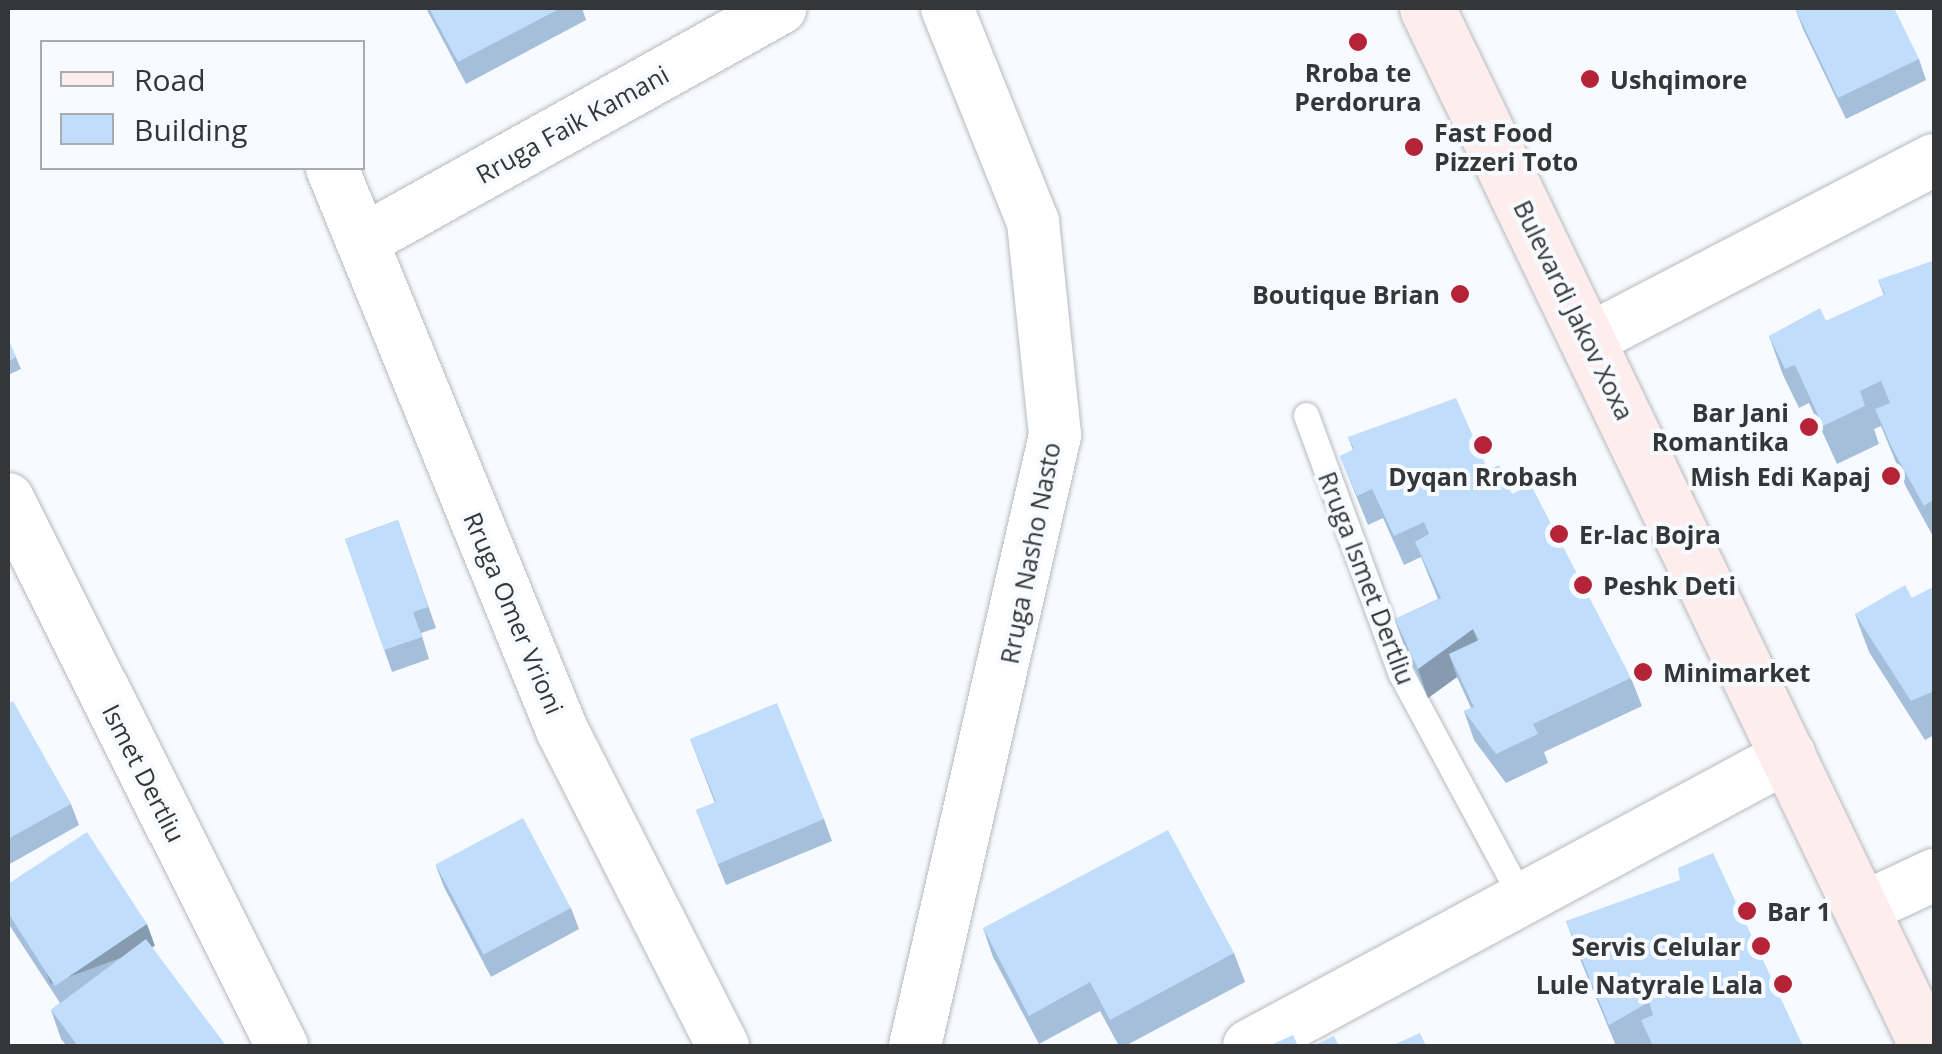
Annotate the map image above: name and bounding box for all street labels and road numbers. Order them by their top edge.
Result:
street label: Rruga Faik Kamani [470,59,674,189]
street label: Bulevardi Jakov Xoxa [1508,195,1640,425]
street label: Rruga Nasho Nasto [994,440,1066,666]
street label: Rruga Ismet Dertliu [1313,467,1421,689]
street label: Rruga Omer Vrioni [458,508,570,718]
street label: Ismet Dertliu [96,699,192,847]

